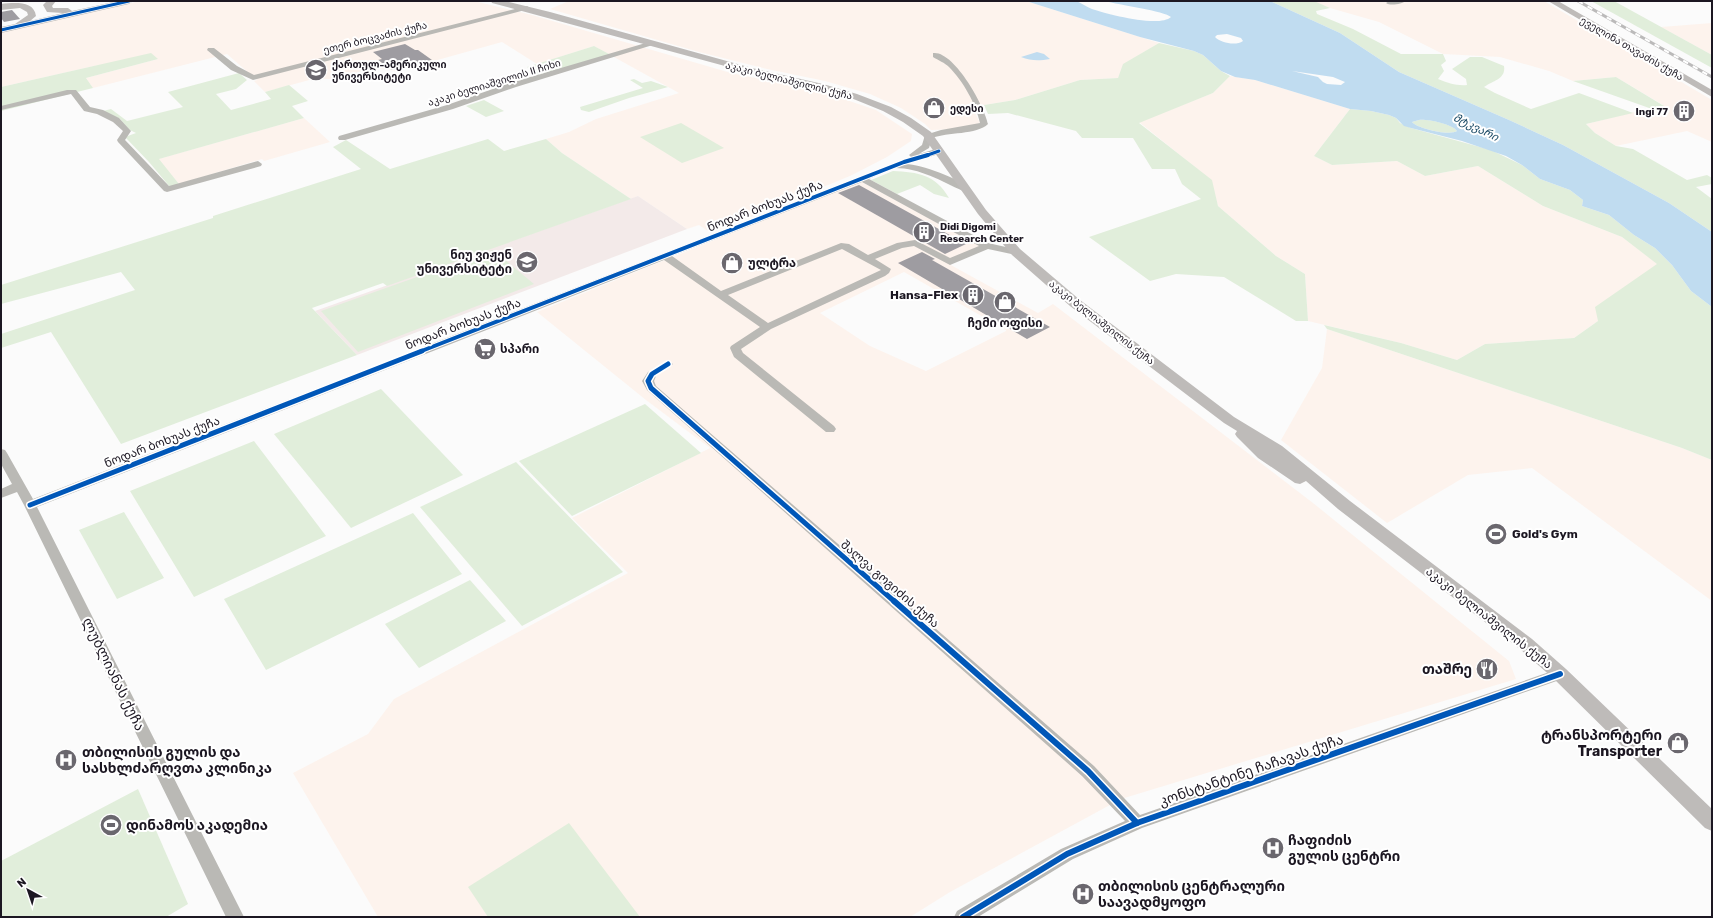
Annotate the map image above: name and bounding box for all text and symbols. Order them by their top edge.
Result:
street label: ეველინა თავაძის ქუჩა [1578,14,1685,83]
street label: ეთერ ბოცვაძის ქუჩა [322,19,428,57]
school or university icon: ქართულ-ამერიკული უნივერსიტეტი [303,57,329,83]
street label: აკაკი ბელიაშვილის II ჩიხი [426,57,562,109]
place label: ქართულ-ამერიკული უნივერსიტეტი [332,59,447,83]
street label: აკაკი ბელიაშვილის ქუჩა [724,59,853,103]
shop icon: ედესი [921,95,947,121]
building icon: Ingi 77 [1671,98,1697,124]
place label: ედესი [950,103,983,115]
place label: Ingi 77 [1636,106,1668,118]
water label: მტკვარი [1451,111,1501,144]
street label: ნოდარ ბოხუას ქუჩა [705,177,825,235]
building icon: Didi Digomi Research Center [911,219,937,245]
place label: Didi Digomi Research Center [940,221,1024,245]
place label: ნიუ ვიჟენ უნივერსიტეტი [417,248,512,276]
school or university icon: ნიუ ვიჟენ უნივერსიტეტი [514,249,540,275]
shop icon: ულტრა [719,250,745,276]
place label: ულტრა [748,256,796,271]
street label: აკაკი ბელიაშვილის ქუჩა [1046,278,1156,368]
building icon: Hansa-Flex [960,282,986,308]
place label: Hansa-Flex [890,288,958,302]
shop icon: ჩემი ოფისი [992,289,1018,315]
street label: ნოდარ ბოხუას ქუჩა [403,295,523,353]
place label: ჩემი ოფისი [967,316,1043,330]
supermarket icon: სპარი [472,336,498,362]
place label: სპარი [500,342,539,356]
street label: ნოდარ ბოხუას ქუჩა [102,413,222,471]
sports icon: Gold's Gym [1483,521,1509,547]
place label: Gold's Gym [1512,527,1578,541]
street label: შალვა გოგიძის ქუჩა [837,537,942,631]
street label: აკაკი ბელიაშვილის ქუჩა [1422,564,1555,672]
street label: ლუბლიანას ქუჩა [79,615,148,734]
restaurant icon: თაშრე [1474,656,1500,682]
place label: თაშრე [1422,661,1472,678]
place label: ტრანსპორტერი Transporter [1541,727,1663,760]
shop icon: ტრანსპორტერი Transporter [1665,730,1691,756]
street label: კონსტანტინე ჩაჩავას ქუჩა [1157,731,1346,810]
place label: თბილისის გულის და სასხლძარღვთა კლინიკა [82,744,272,777]
hospital icon: თბილისის გულის და სასხლძარღვთა კლინიკა [53,747,79,773]
sports icon: დინამოს აკადემია [98,812,124,838]
place label: დინამოს აკადემია [126,817,268,834]
place label: ჩაფიძის გულის ცენტრი [1288,832,1400,865]
hospital icon: ჩაფიძის გულის ცენტრი [1260,835,1286,861]
north arrow [8,870,48,910]
text: N [15,875,29,890]
place label: თბილისის ცენტრალური საავადმყოფო [1098,878,1285,911]
hospital icon: თბილისის ცენტრალური საავადმყოფო [1070,881,1096,907]

